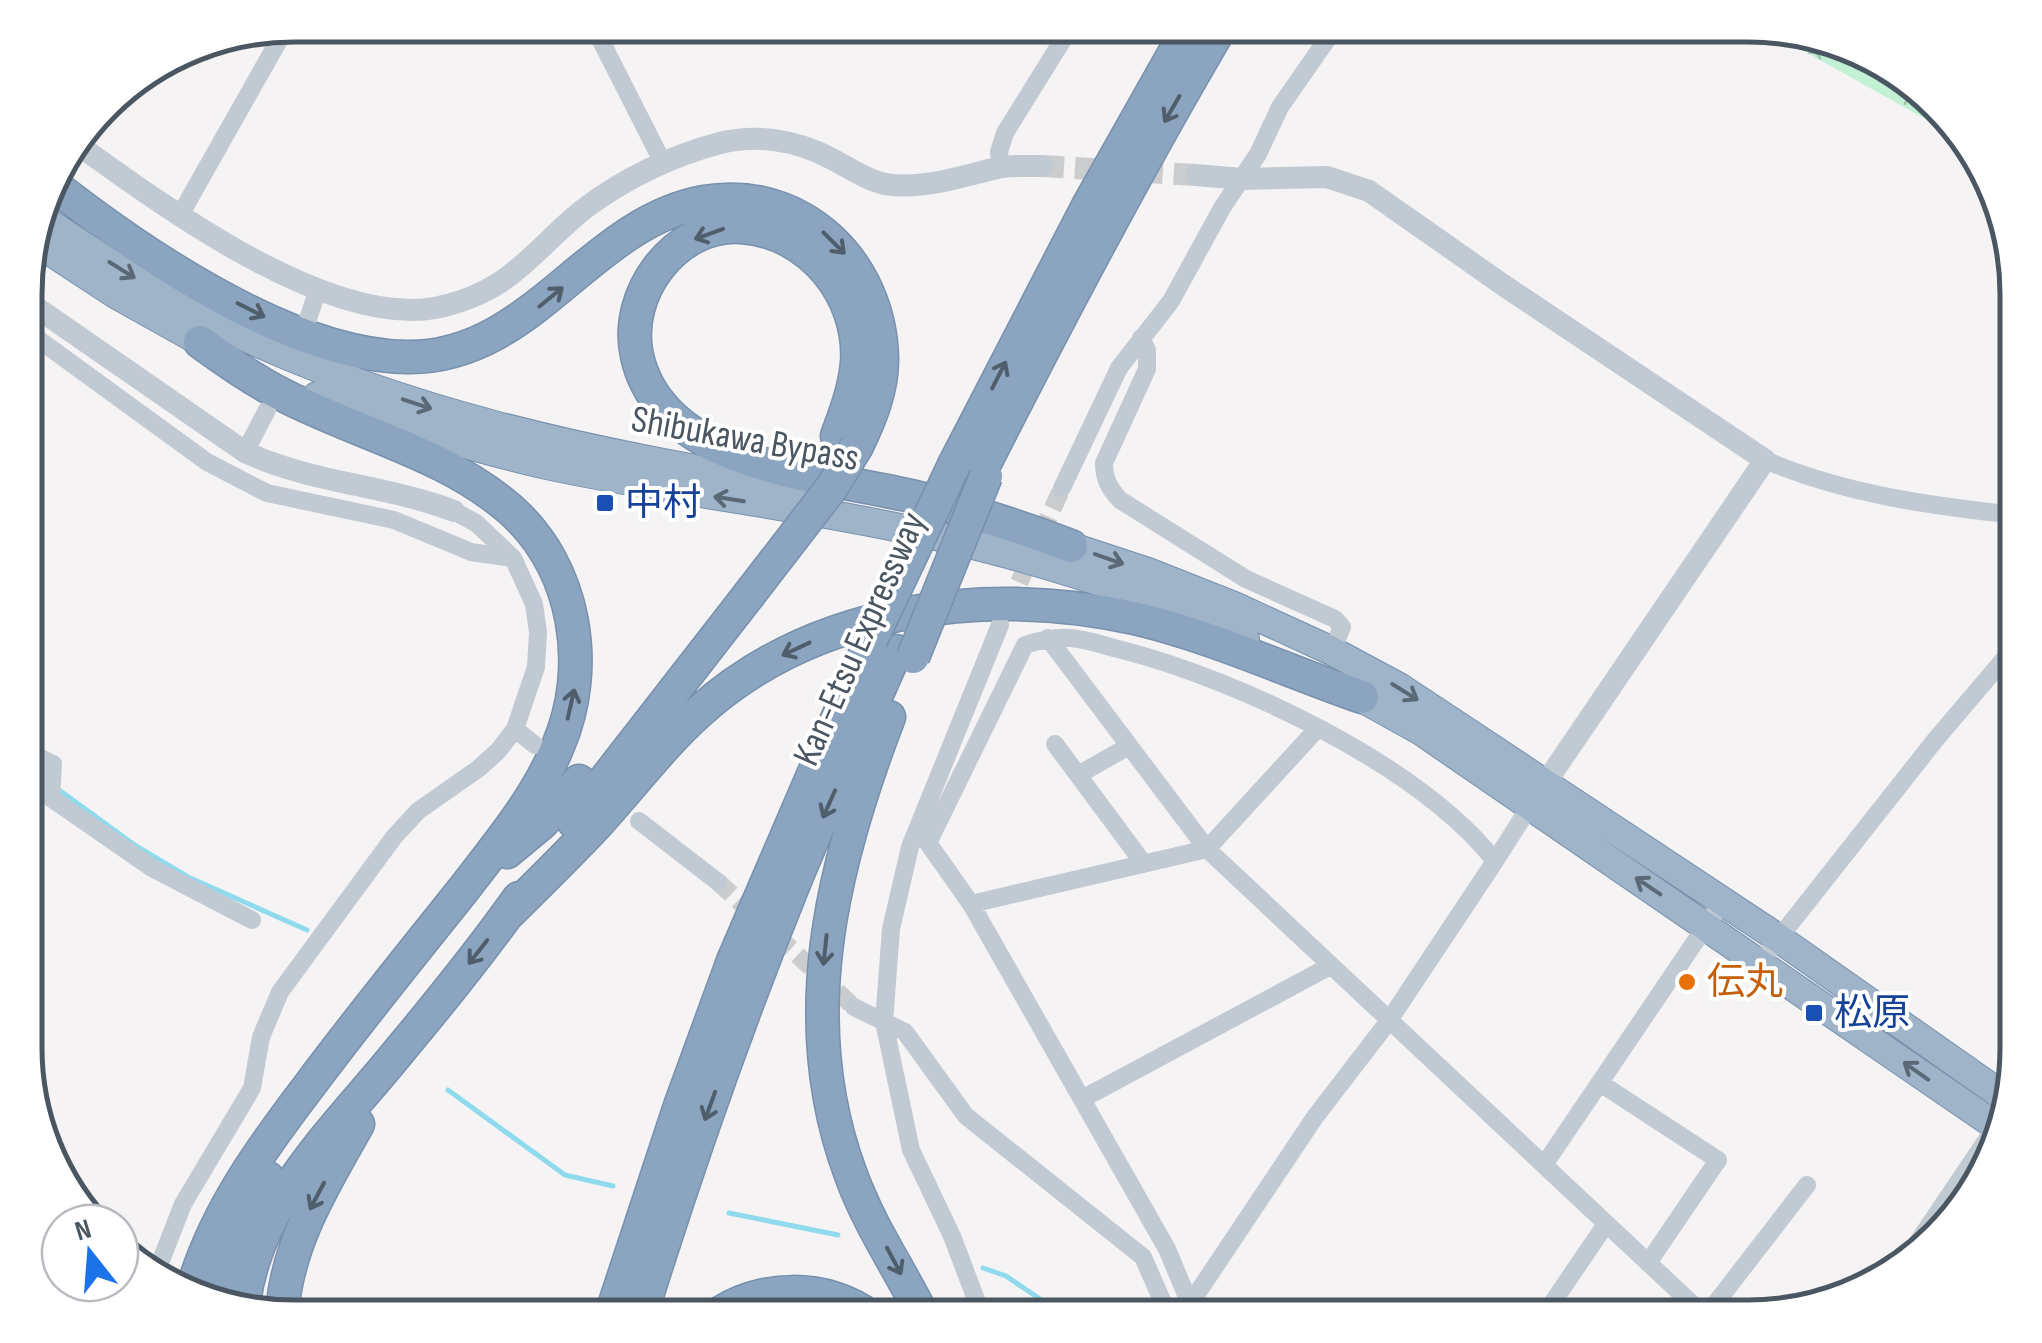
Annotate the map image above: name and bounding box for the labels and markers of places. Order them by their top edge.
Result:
place label: 中村 [625,481,701,526]
marker: 中村 [594,492,616,514]
place label: 伝丸 [1707,960,1783,1005]
marker: 伝丸 [1676,971,1698,993]
place label: 松原 [1834,991,1910,1036]
marker: 松原 [1803,1002,1825,1024]

